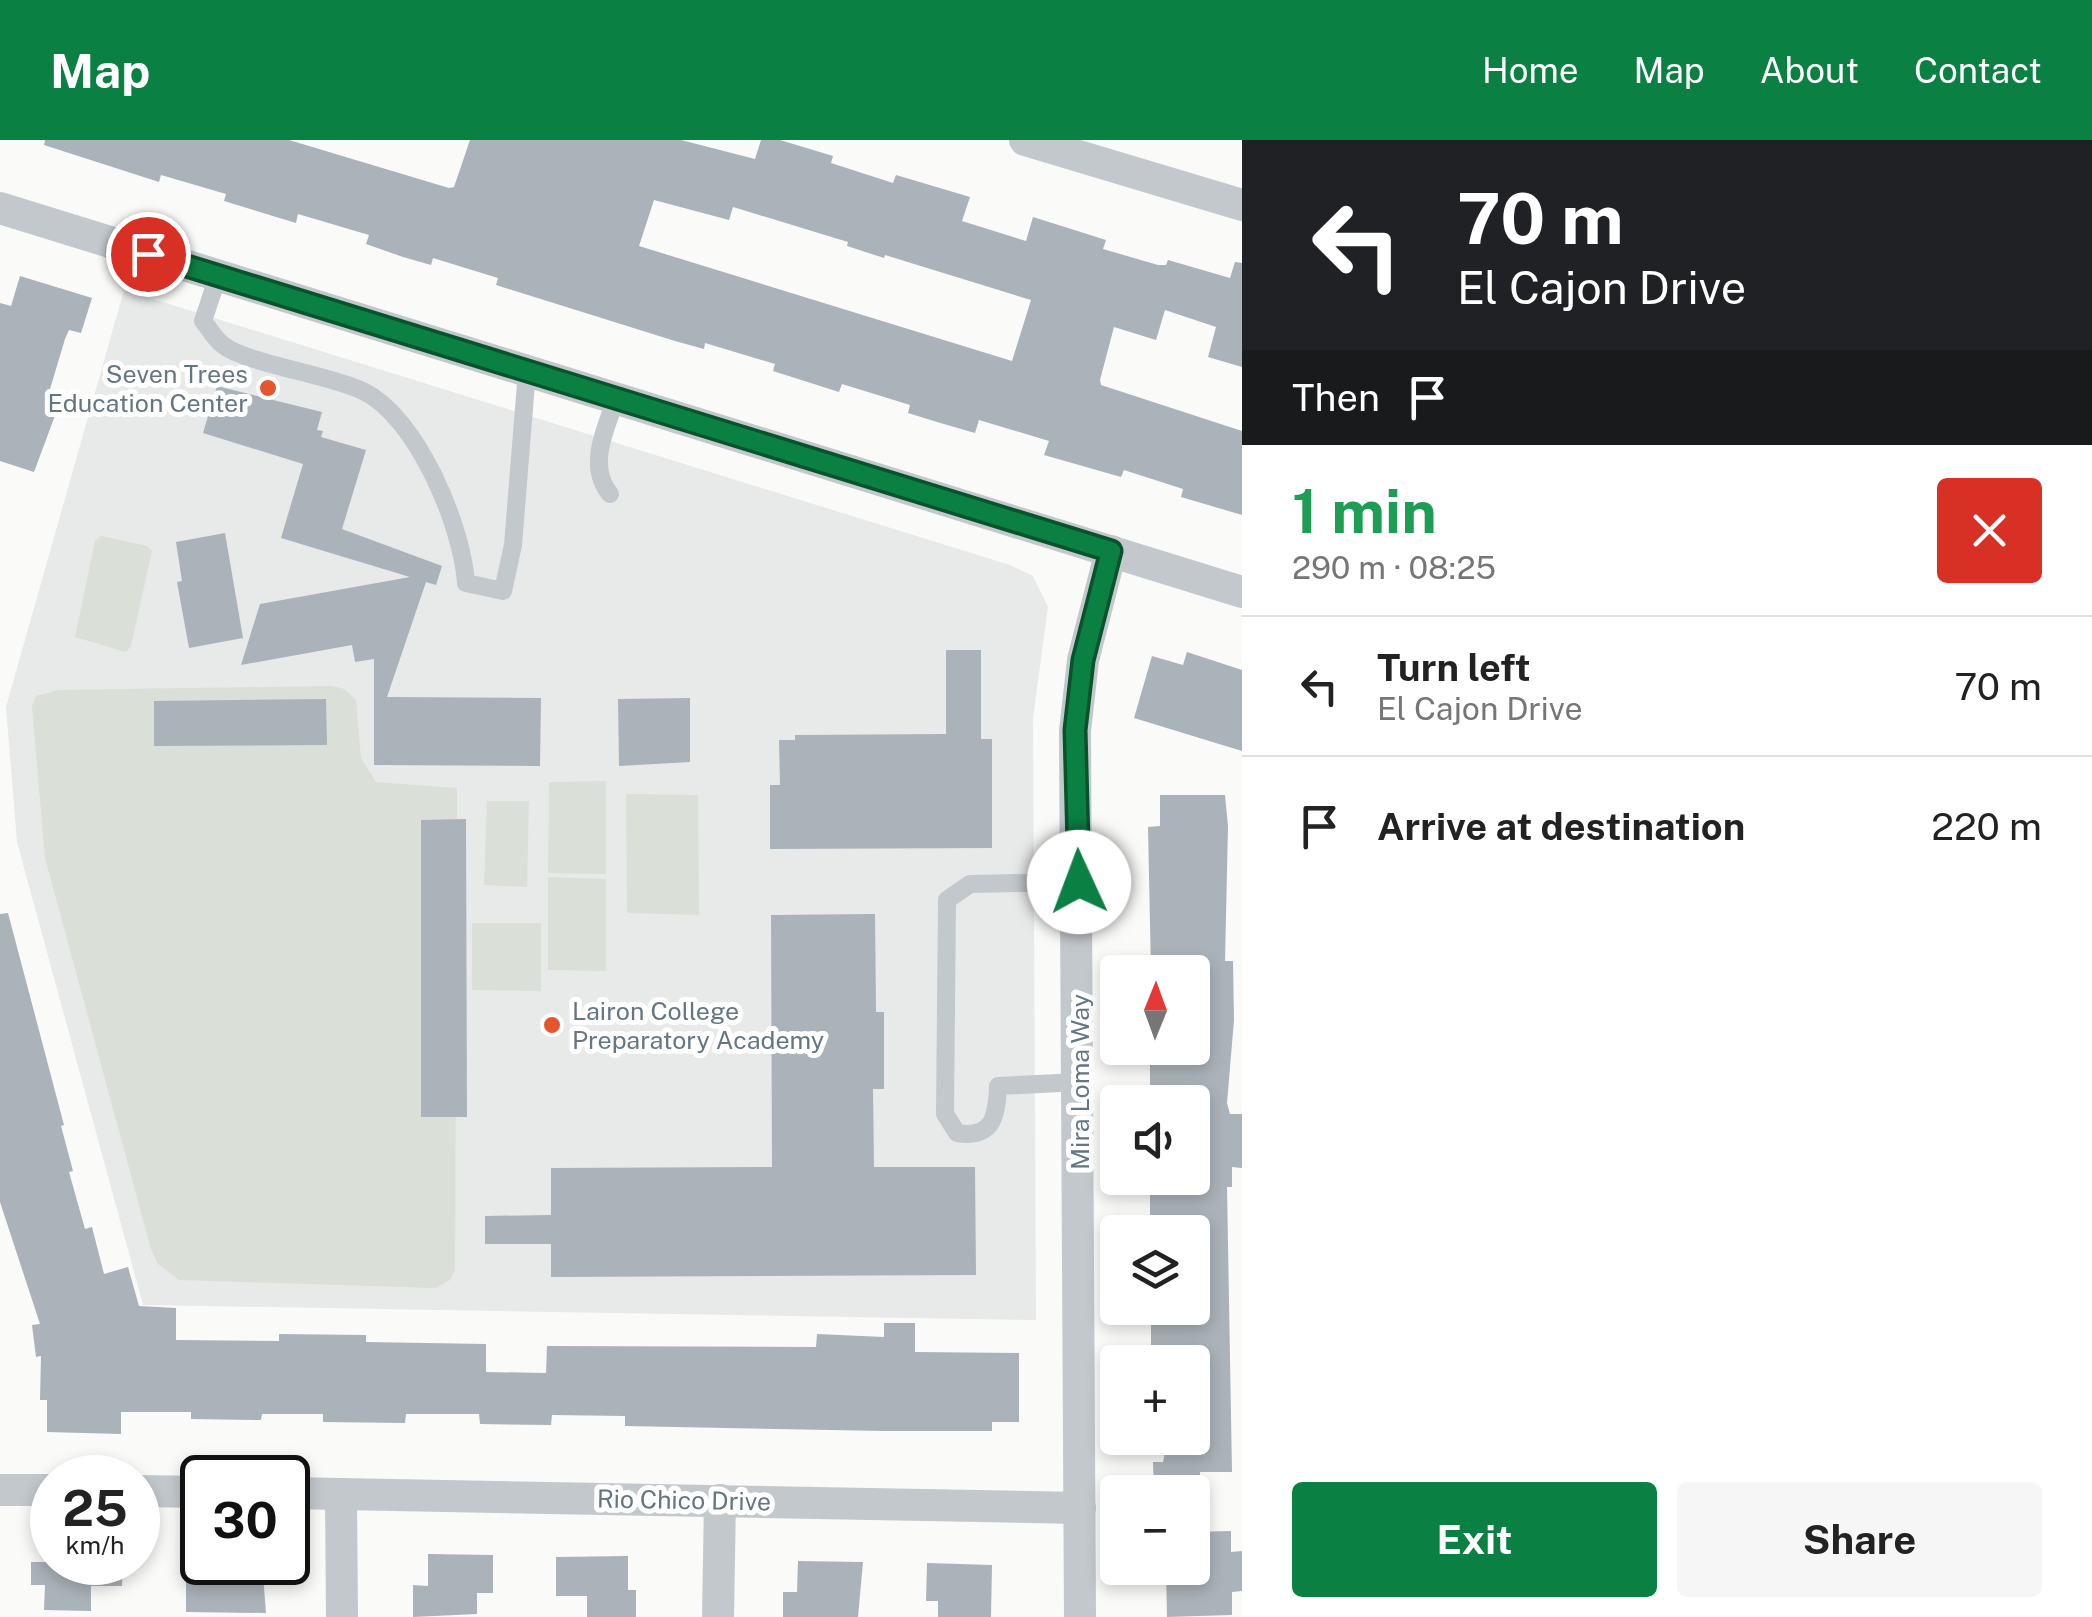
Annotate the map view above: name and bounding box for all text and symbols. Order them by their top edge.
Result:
text: Map [50,42,150,99]
text: Home [1482,50,1579,91]
text: Map [1634,50,1705,91]
text: About [1760,50,1859,91]
text: Contact [1914,50,2042,91]
text: 70 m [1457,177,1624,260]
icon: left [1292,180,1422,310]
pin [106,212,191,297]
icon: arrive [121,227,176,282]
text: El Cajon Drive [1457,261,1746,314]
place label: Seven Trees Education Center [47,359,248,418]
icon: arrive [1400,370,1455,425]
text: Then [1292,375,1380,420]
marker: Seven Trees Education Center [257,377,279,399]
text: 1 min [1292,476,1437,547]
button: close [1937,478,2042,583]
text: 290 m · 08:25 [1292,549,1496,586]
text: Turn left [1377,645,1531,690]
icon: left [1292,659,1347,714]
text: 70 m [1955,664,2042,709]
text: El Cajon Drive [1377,690,1583,727]
icon: arrive [1292,799,1347,854]
text: Arrive at destination [1377,804,1745,849]
text: 220 m [1931,804,2042,849]
position arrow [1027,830,1131,934]
north arrow [1100,955,1210,1065]
map controls [1100,955,1210,1585]
street label: Mira Loma Way [1065,994,1095,1170]
place label: Lairon College Preparatory Academy [572,996,824,1055]
marker: Lairon College Preparatory Academy [541,1014,563,1036]
button: sound [1100,1085,1210,1195]
button: layers [1100,1215,1210,1325]
button: + [1100,1345,1210,1455]
speed limit sign: 30 [180,1455,310,1585]
button: − [1100,1475,1210,1585]
text: 25 [62,1478,128,1537]
button: Exit [1292,1482,1657,1597]
button: Share [1677,1482,2042,1597]
street label: Rio Chico Drive [597,1483,771,1517]
text: km/h [66,1530,124,1560]

